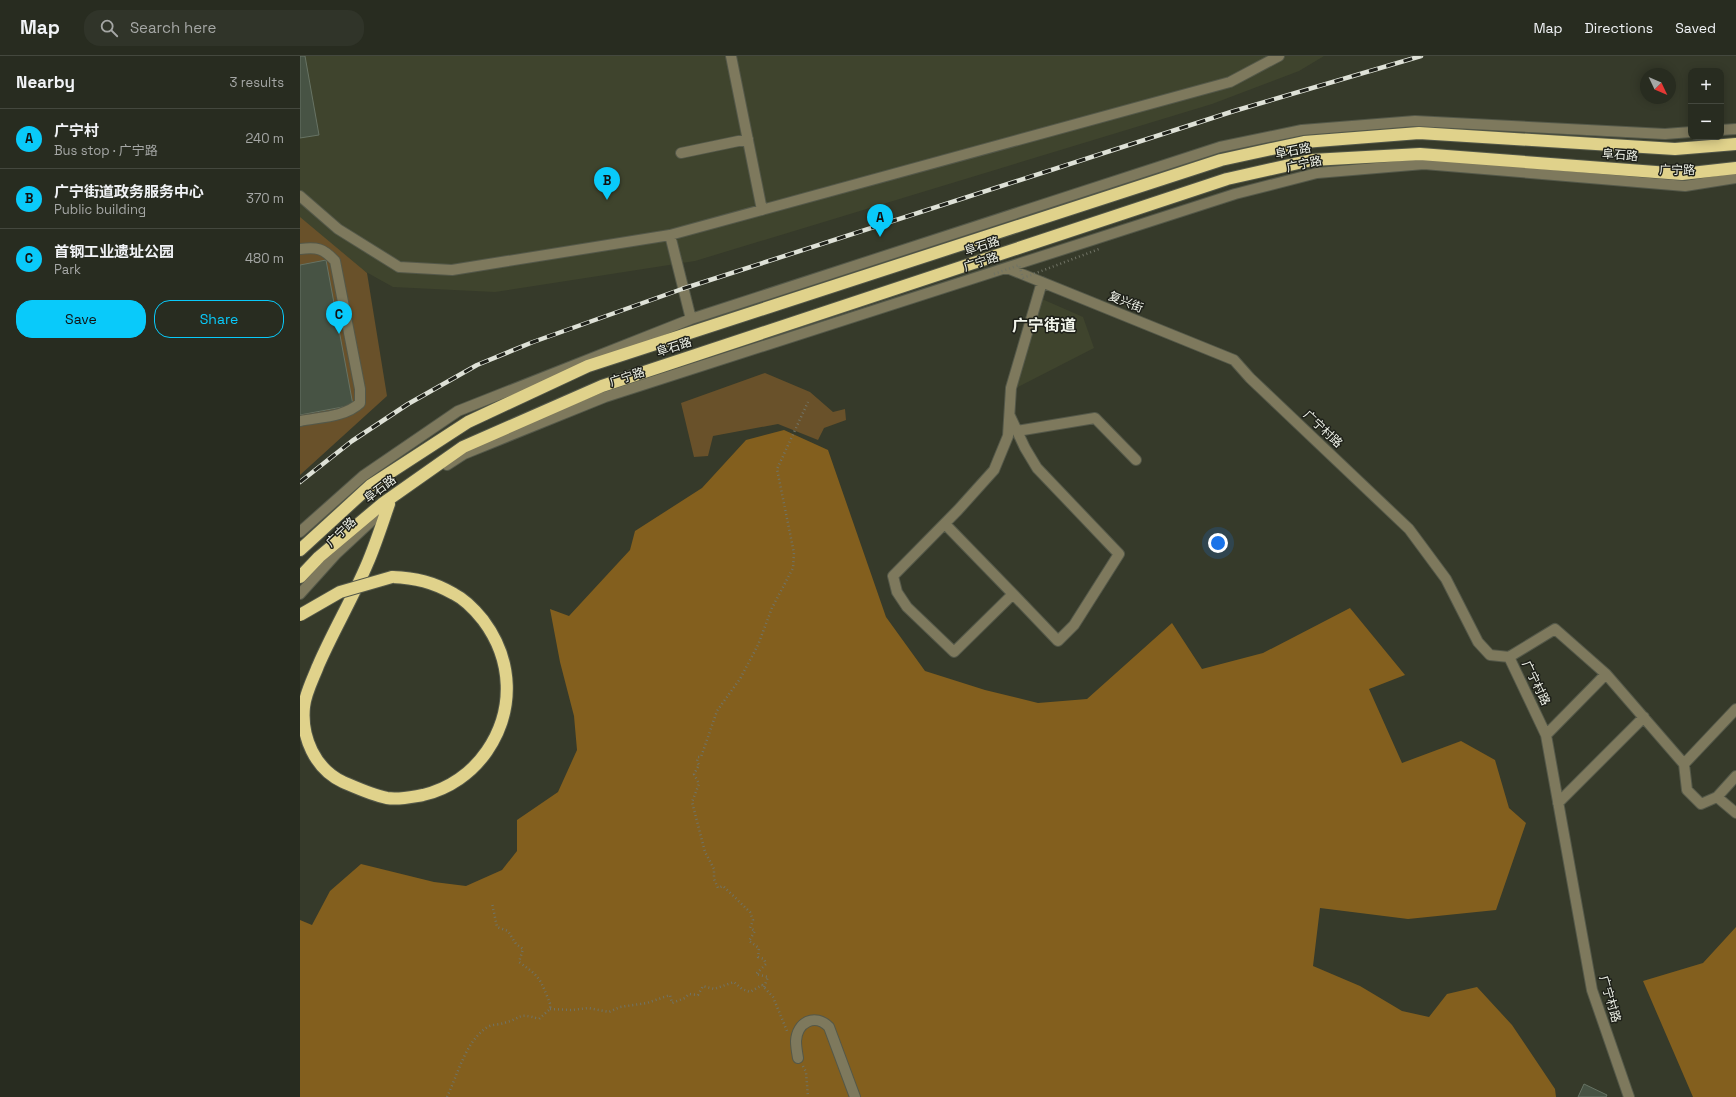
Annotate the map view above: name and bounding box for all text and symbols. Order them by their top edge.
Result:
search box [84,10,364,46]
text: Map [20,15,60,40]
icon: search [98,17,120,39]
text: Search here [130,18,216,37]
text: Map [1533,19,1563,37]
text: Directions [1585,19,1653,37]
text: Saved [1675,19,1716,37]
north arrow [1640,68,1676,104]
map controls [1688,68,1724,140]
button: + [1688,68,1724,104]
text: Nearby [16,71,75,93]
text: 3 results [230,74,284,91]
button: − [1688,104,1724,140]
text: 广宁村 [54,121,99,140]
text: A [25,130,33,147]
text: 240 m [246,130,284,147]
street label: 阜石路 [1274,140,1312,162]
text: Bus stop · 广宁路 [54,142,158,159]
street label: 阜石路 [1601,146,1639,164]
street label: 广宁路 [1285,152,1323,176]
street label: 广宁路 [1659,162,1695,178]
pin: B [594,167,620,200]
text: 广宁街道政务服务中心 [54,182,204,201]
text: B [25,190,33,207]
text: 370 m [246,190,284,207]
text: Public building [54,201,146,218]
pin: A [867,204,893,237]
street label: 阜石路 [962,233,1002,259]
text: 首钢工业遗址公园 [54,242,174,261]
street label: 广宁路 [961,249,1001,275]
text: C [25,250,33,267]
text: 480 m [245,250,284,267]
text: Park [54,261,81,278]
street label: 复兴街 [1106,288,1146,316]
button: Save [16,300,146,338]
button: Share [154,300,284,338]
pin: C [326,301,352,334]
district label: 广宁街道 [1012,315,1076,336]
street label: 阜石路 [654,334,694,360]
street label: 广宁路 [607,364,647,390]
street label: 广宁村路 [1300,407,1346,451]
street label: 阜石路 [361,472,399,506]
street label: 广宁路 [322,514,360,550]
your location [1208,533,1228,553]
street label: 广宁村路 [1518,658,1554,708]
street label: 广宁村路 [1596,974,1624,1024]

